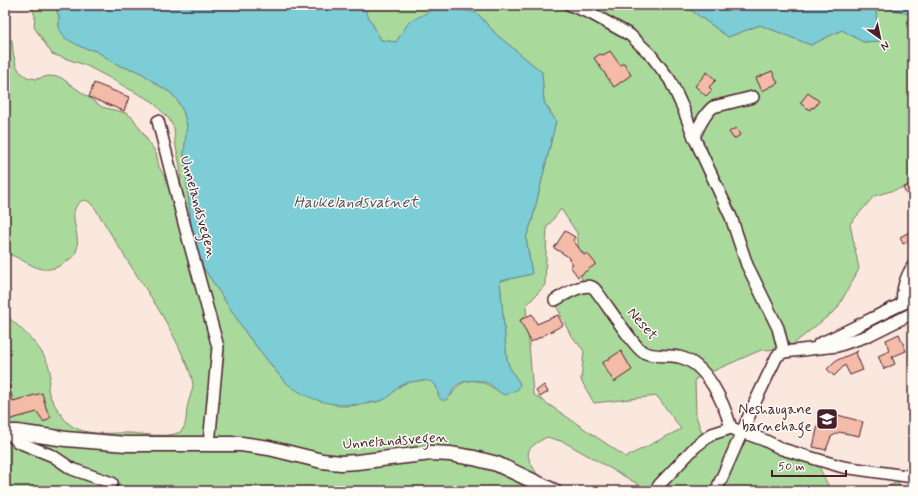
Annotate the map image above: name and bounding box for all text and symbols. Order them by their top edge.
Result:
north arrow [860,18,900,58]
text: N [878,38,892,53]
street label: Unnelandsvegen [174,154,221,261]
water label: Haukelandsvatnet [294,192,420,213]
street label: Neset [622,303,662,345]
place label: Neshaugane barnehage [738,400,812,438]
school or university icon: Neshaugane barnehage [814,406,840,432]
street label: Unnelandsvegen [342,427,448,456]
scale bar [772,452,846,478]
text: 50 m [778,459,805,475]

